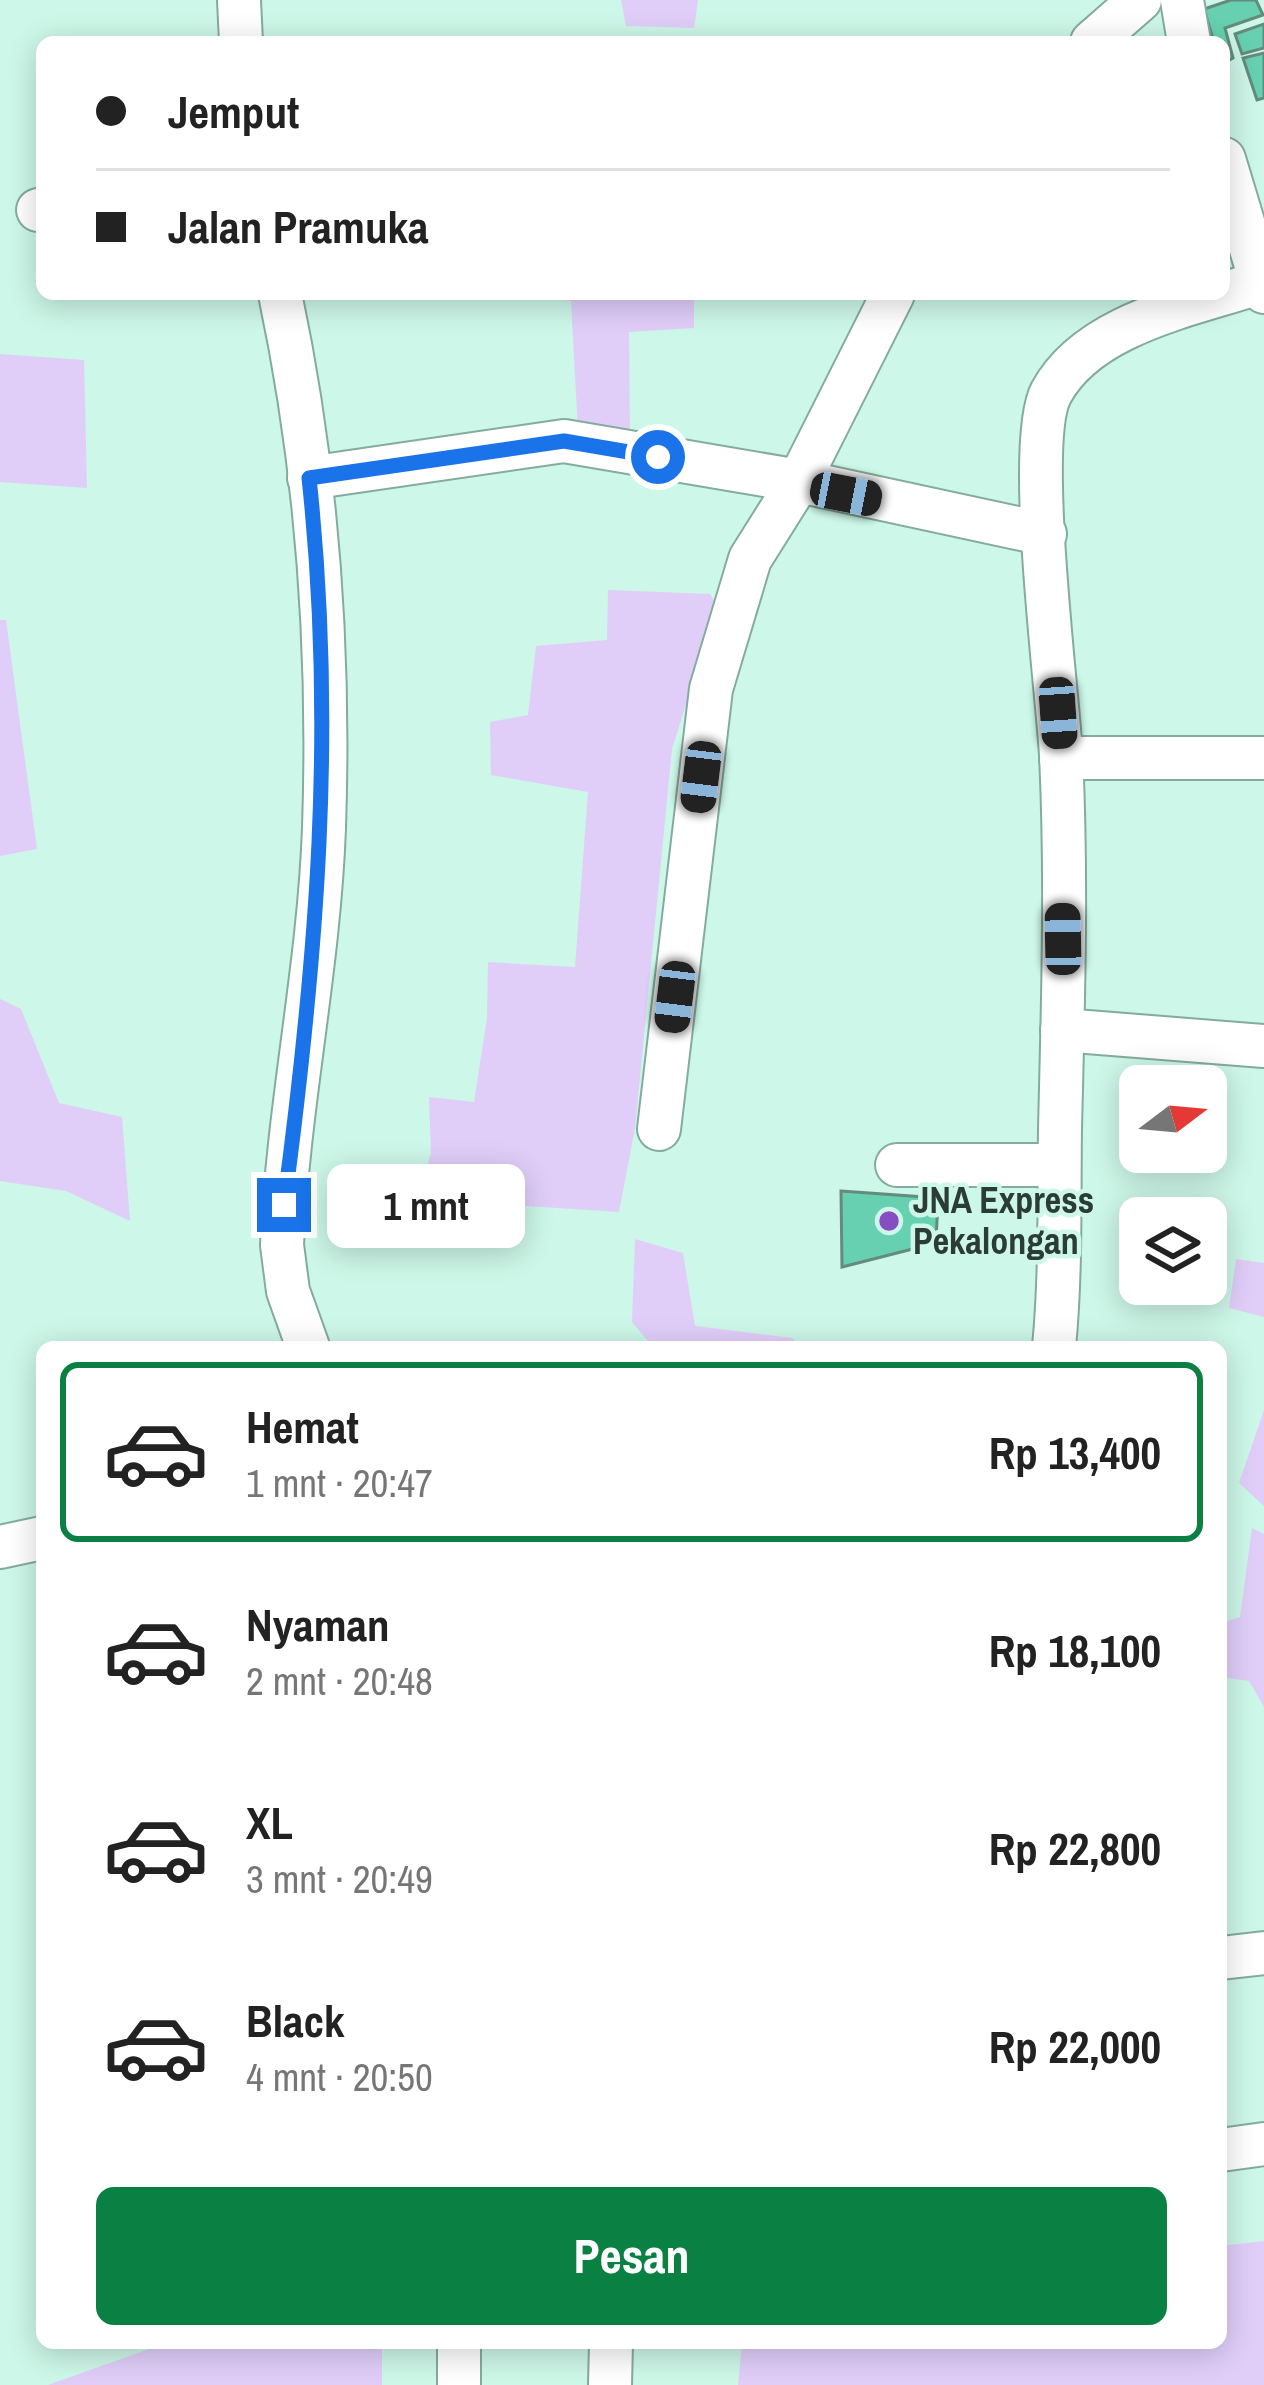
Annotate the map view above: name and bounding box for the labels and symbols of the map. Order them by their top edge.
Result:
route start [631,430,685,484]
car [807,469,885,519]
car [1038,676,1078,750]
car [679,739,723,815]
car [1044,903,1082,975]
car [653,959,697,1035]
north arrow [1119,1065,1227,1173]
callout: 1 mnt [326,1163,524,1247]
place label: JNA Express Pekalongan [913,1176,1094,1265]
route end [257,1178,311,1232]
marker: JNA Express Pekalongan [876,1208,902,1234]

